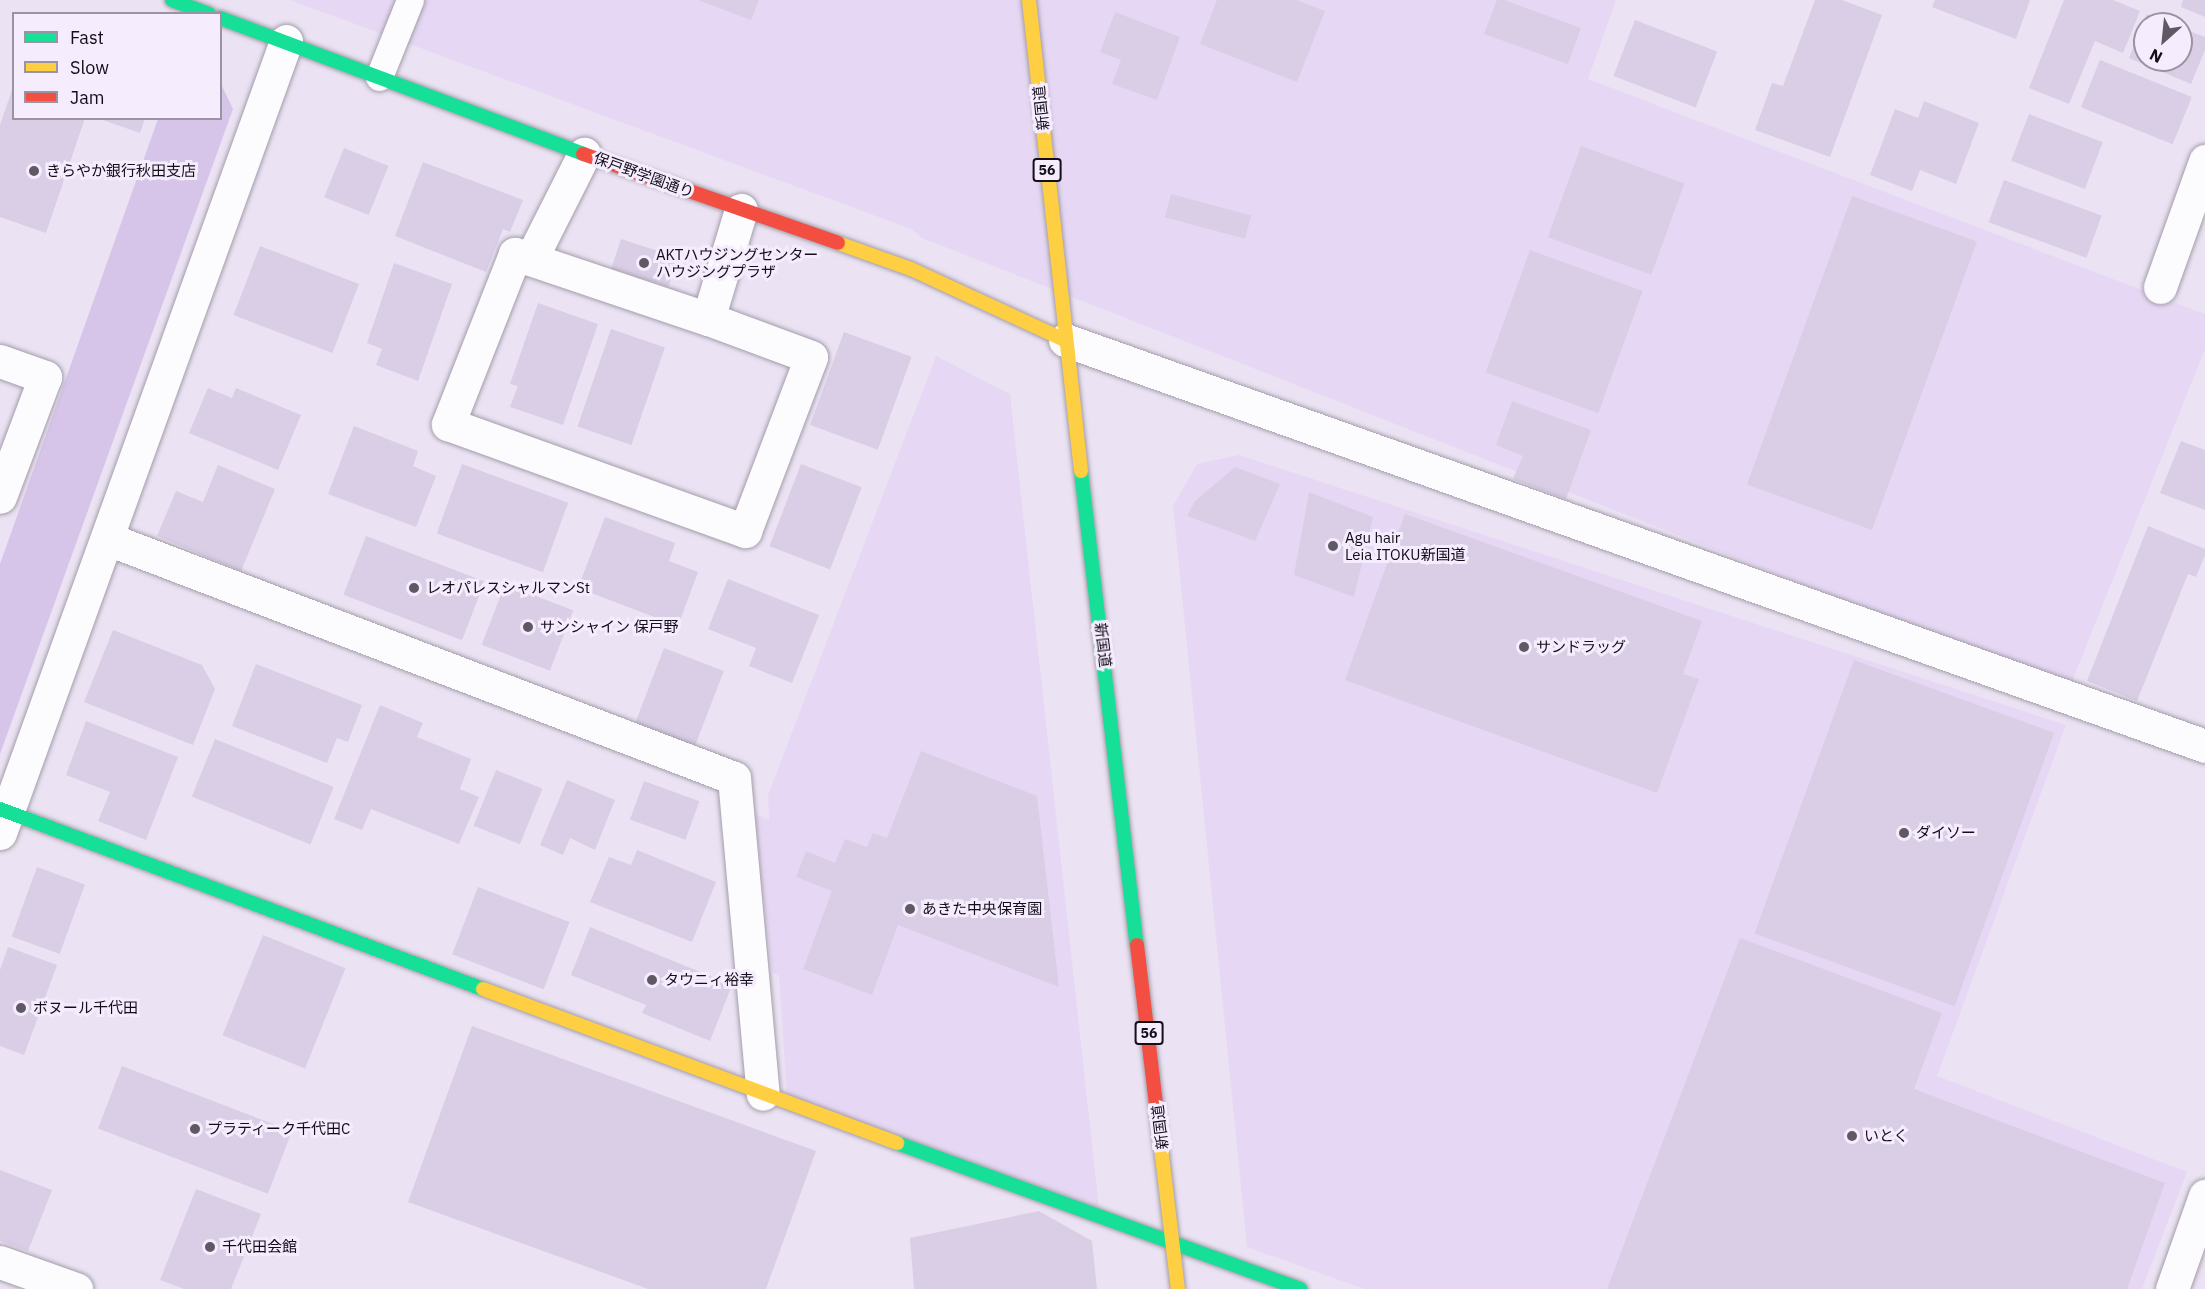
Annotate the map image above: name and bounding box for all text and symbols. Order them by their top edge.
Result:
legend [12,12,222,120]
north arrow [2133,12,2193,72]
text: Fast [70,26,104,49]
text: N [2146,45,2165,68]
text: Slow [70,56,109,79]
street label: 新国道 [1030,85,1052,131]
text: Jam [70,86,105,109]
street label: 保戸野学園通り [592,149,696,201]
road number: 56 [1032,159,1062,181]
place label: きらやか銀行秋田支店 [46,162,196,180]
marker: きらやか銀行秋田支店 [27,164,41,178]
place label: AKTハウジングセンター ハウジングプラザ [656,245,818,280]
marker: AKTハウジングセンター ハウジングプラザ [637,256,651,270]
place label: Agu hair Leia ITOKU新国道 [1345,528,1465,563]
marker: Agu hair Leia ITOKU新国道 [1326,539,1340,553]
place label: レオパレスシャルマンSt [426,579,590,597]
marker: レオパレスシャルマンSt [407,581,421,595]
place label: サンシャイン 保戸野 [540,618,679,636]
marker: サンシャイン 保戸野 [521,620,535,634]
street label: 新国道 [1091,622,1115,668]
place label: サンドラッグ [1536,638,1626,656]
marker: サンドラッグ [1517,640,1531,654]
place label: ダイソー [1916,824,1976,842]
marker: ダイソー [1897,826,1911,840]
place label: あきた中央保育園 [922,900,1042,918]
marker: あきた中央保育園 [903,902,917,916]
place label: タウニィ裕幸 [664,971,754,989]
marker: タウニィ裕幸 [645,973,659,987]
place label: ボヌール千代田 [33,999,138,1017]
marker: ボヌール千代田 [14,1001,28,1015]
road number: 56 [1134,1022,1164,1044]
street label: 新国道 [1148,1104,1172,1150]
place label: プラティーク千代田C [207,1120,351,1138]
marker: プラティーク千代田C [188,1122,202,1136]
place label: いとく [1864,1127,1909,1145]
marker: いとく [1845,1129,1859,1143]
place label: 千代田会館 [222,1238,297,1256]
marker: 千代田会館 [203,1240,217,1254]

